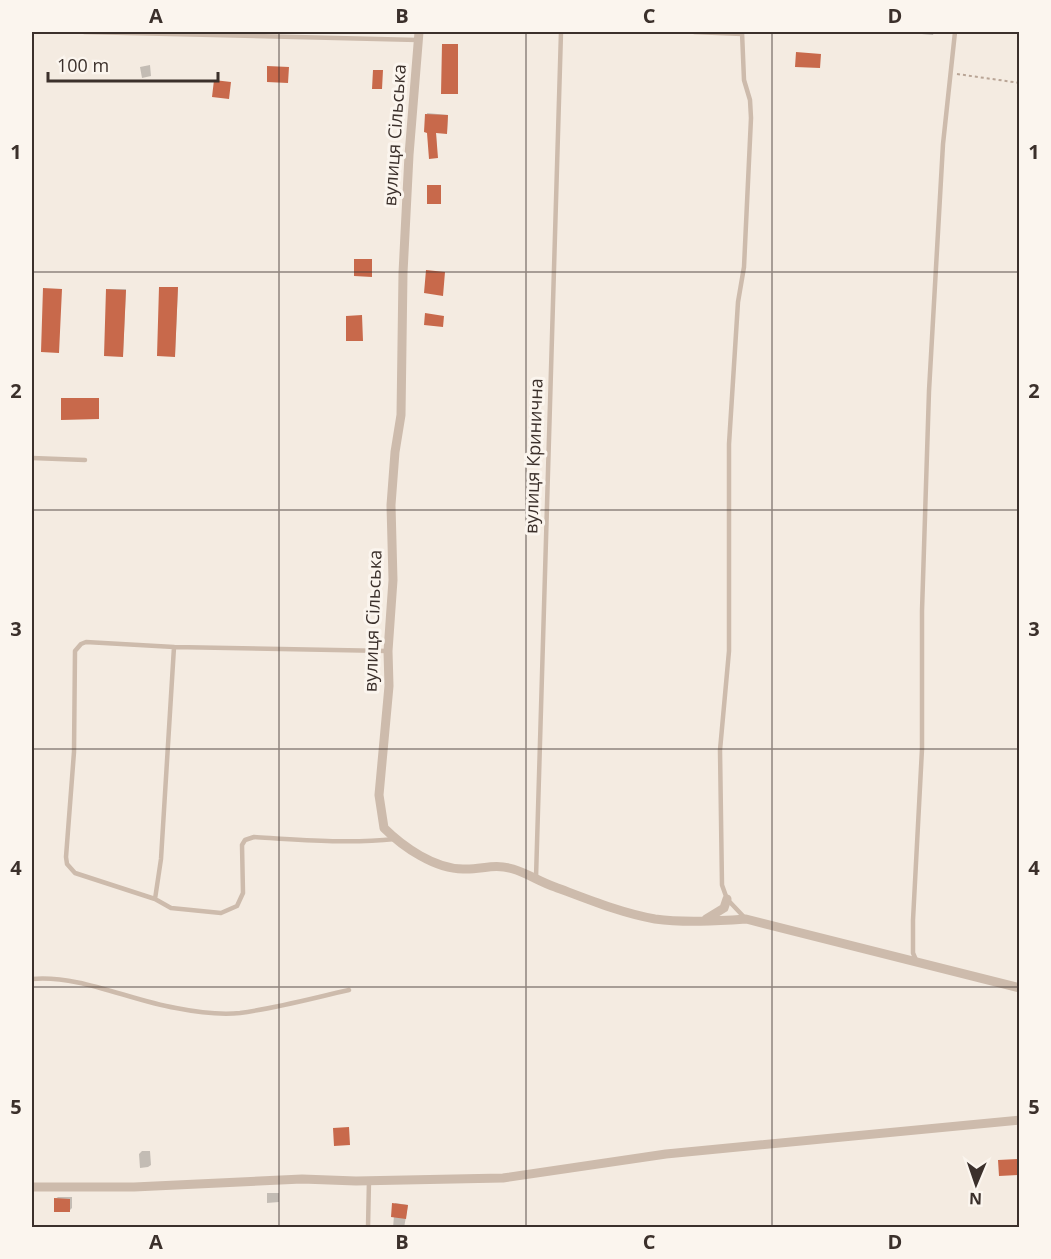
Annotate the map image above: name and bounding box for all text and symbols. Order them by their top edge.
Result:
text: A [149,2,163,29]
text: B [395,2,409,29]
text: C [643,2,656,29]
text: D [888,2,902,29]
scale bar [48,45,218,83]
text: 100 m [57,53,109,77]
street label: вулиця Сільська [377,63,411,207]
text: 1 [10,138,22,165]
text: 1 [1028,138,1040,165]
text: 2 [10,377,22,404]
text: 2 [1028,377,1040,404]
street label: вулиця Кринична [518,378,548,534]
street label: вулиця Сільська [358,549,386,693]
text: 3 [10,615,22,642]
text: 3 [1028,615,1040,642]
text: 4 [10,854,22,881]
text: 4 [1028,854,1040,881]
text: 5 [10,1093,22,1120]
text: 5 [1028,1093,1040,1120]
north arrow [946,1154,1006,1214]
text: N [969,1188,982,1210]
text: A [149,1228,163,1255]
text: B [395,1228,409,1255]
text: C [643,1228,656,1255]
text: D [888,1228,902,1255]

